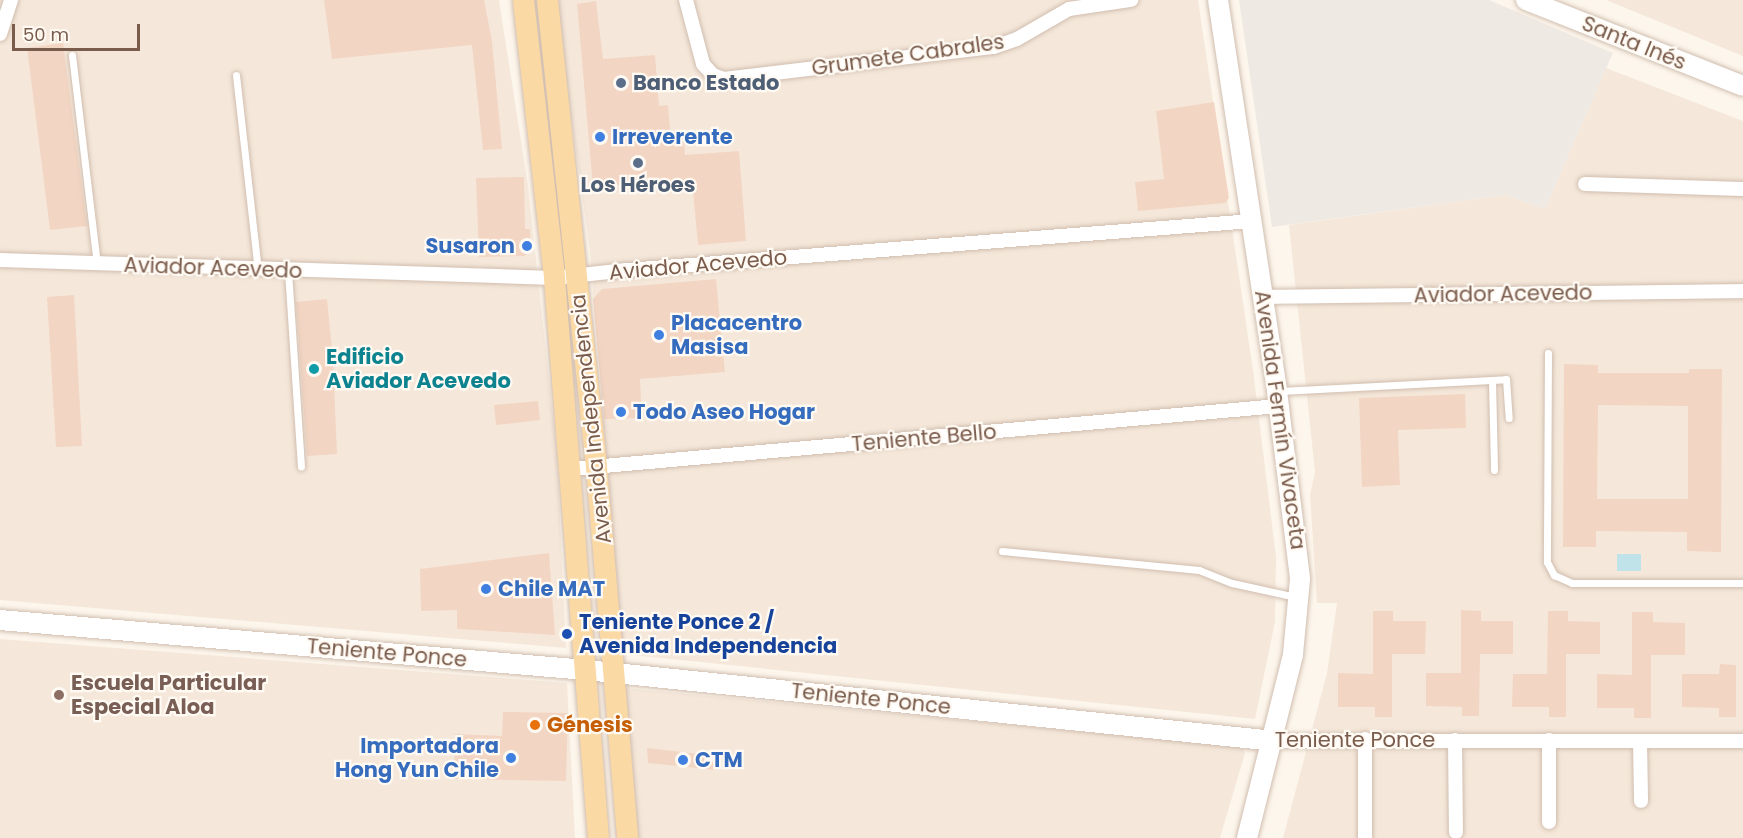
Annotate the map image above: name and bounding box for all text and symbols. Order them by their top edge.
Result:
street label: Santa Inés [1578,11,1690,75]
scale bar [15,12,142,50]
text: 50 m [23,22,69,47]
street label: Grumete Cabrales [810,29,1006,81]
place label: Banco Estado [633,70,779,96]
marker: Banco Estado [614,76,628,90]
place label: Irreverente [612,124,733,150]
marker: Irreverente [593,130,607,144]
marker: Los Héroes [631,156,645,170]
place label: Los Héroes [581,172,695,198]
place label: Susaron [425,233,515,259]
marker: Susaron [520,239,534,253]
street label: Aviador Acevedo [608,245,788,285]
street label: Aviador Acevedo [123,252,303,284]
street label: Aviador Acevedo [1413,280,1593,308]
street label: Avenida Fermín Vivaceta [1249,289,1311,551]
street label: Avenida Independencia [565,293,617,545]
place label: Placacentro Masisa [671,310,802,360]
marker: Placacentro Masisa [652,328,666,342]
place label: Edificio Aviador Acevedo [326,344,511,394]
marker: Edificio Aviador Acevedo [307,362,321,376]
place label: Todo Aseo Hogar [633,399,815,425]
marker: Todo Aseo Hogar [614,405,628,419]
street label: Teniente Bello [850,419,998,457]
place label: Chile MAT [498,576,605,602]
marker: Chile MAT [479,582,493,596]
place label: Teniente Ponce 2 / Avenida Independencia [579,609,837,659]
marker: Teniente Ponce 2 / Avenida Independencia [560,627,574,641]
street label: Teniente Ponce [306,633,468,673]
place label: Escuela Particular Especial Aloa [71,670,266,720]
street label: Teniente Ponce [790,678,952,720]
marker: Escuela Particular Especial Aloa [52,688,66,702]
place label: Génesis [547,712,633,738]
marker: Génesis [528,718,542,732]
street label: Teniente Ponce [1275,727,1435,753]
place label: Importadora Hong Yun Chile [335,733,499,783]
place label: CTM [695,747,743,773]
marker: Importadora Hong Yun Chile [504,751,518,765]
marker: CTM [676,753,690,767]

